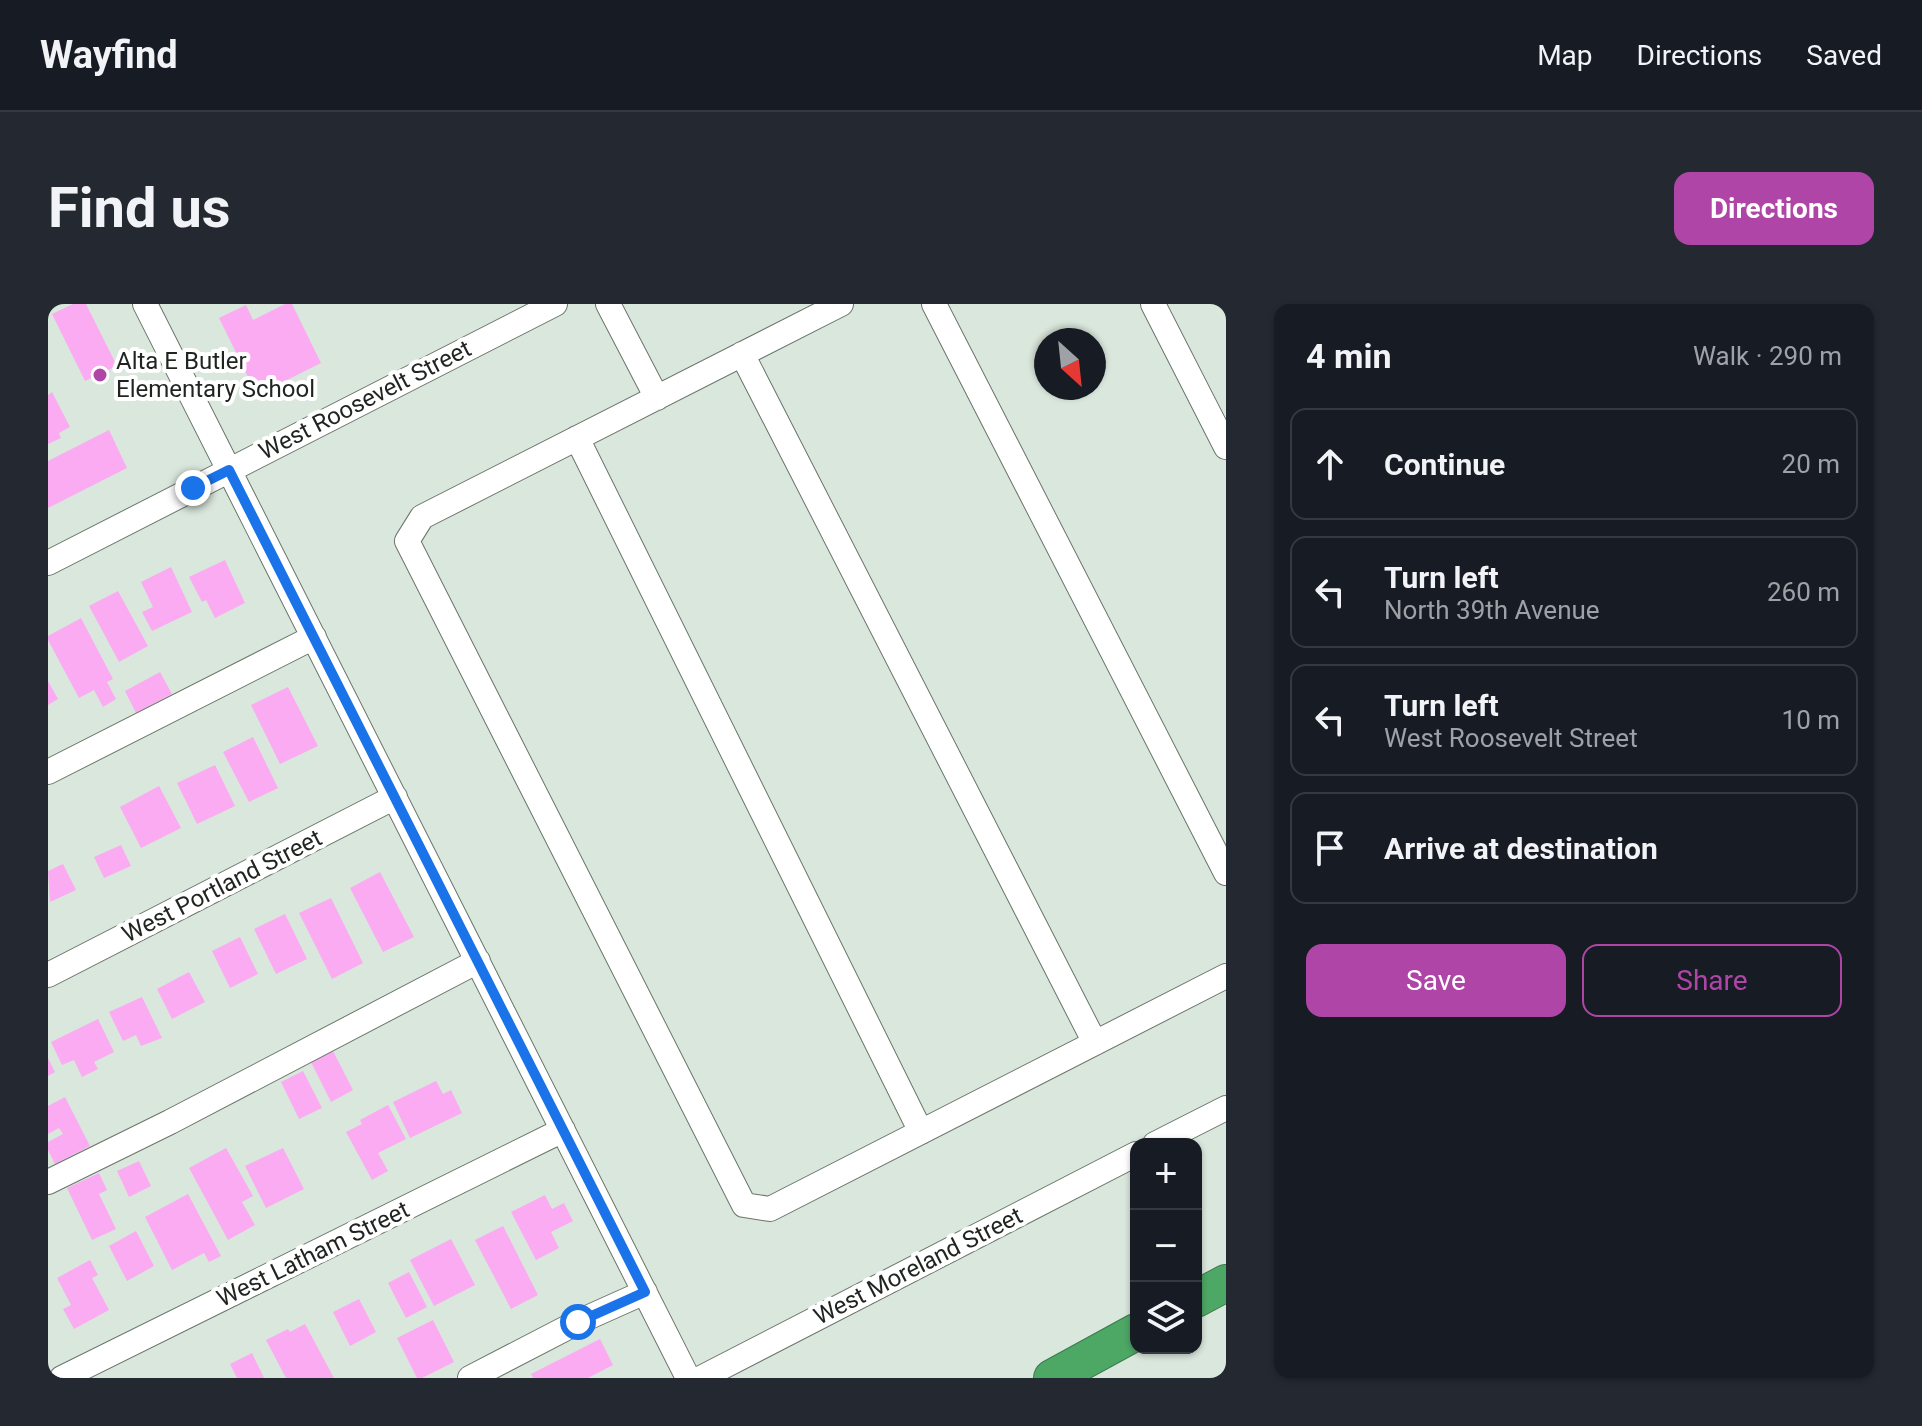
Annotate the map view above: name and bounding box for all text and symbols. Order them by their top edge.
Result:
text: Wayfind [40,33,178,77]
text: Map [1537,39,1593,72]
text: Directions [1637,39,1762,72]
text: Saved [1806,39,1882,72]
button: Directions [1674,172,1874,245]
text: Find us [48,175,231,241]
north arrow [1034,328,1106,400]
street label: West Roosevelt Street [254,334,476,466]
text: 4 min [1306,336,1391,376]
text: Walk · 290 m [1693,341,1842,371]
place label: Alta E Butler Elementary School [116,347,315,403]
marker: Alta E Butler Elementary School [91,366,109,384]
icon: ahead [1308,442,1352,486]
text: Continue [1384,447,1505,482]
text: 20 m [1782,449,1840,479]
route end [175,470,211,506]
text: Turn left [1384,560,1499,595]
icon: left [1308,570,1352,614]
text: 260 m [1767,577,1840,607]
text: North 39th Avenue [1384,595,1600,625]
text: Turn left [1384,688,1499,723]
icon: left [1308,698,1352,742]
text: 10 m [1782,705,1840,735]
text: West Roosevelt Street [1384,723,1638,753]
street label: West Portland Street [118,824,327,948]
icon: arrive [1308,826,1352,870]
text: Arrive at destination [1384,831,1658,866]
button: Save [1306,944,1566,1017]
button: Share [1582,944,1842,1017]
map controls [1130,1138,1202,1354]
button: + [1130,1138,1202,1210]
street label: West Latham Street [212,1195,414,1313]
street label: West Moreland Street [809,1201,1027,1331]
button: − [1130,1210,1202,1282]
button: layers [1130,1282,1202,1354]
route start [560,1304,596,1340]

